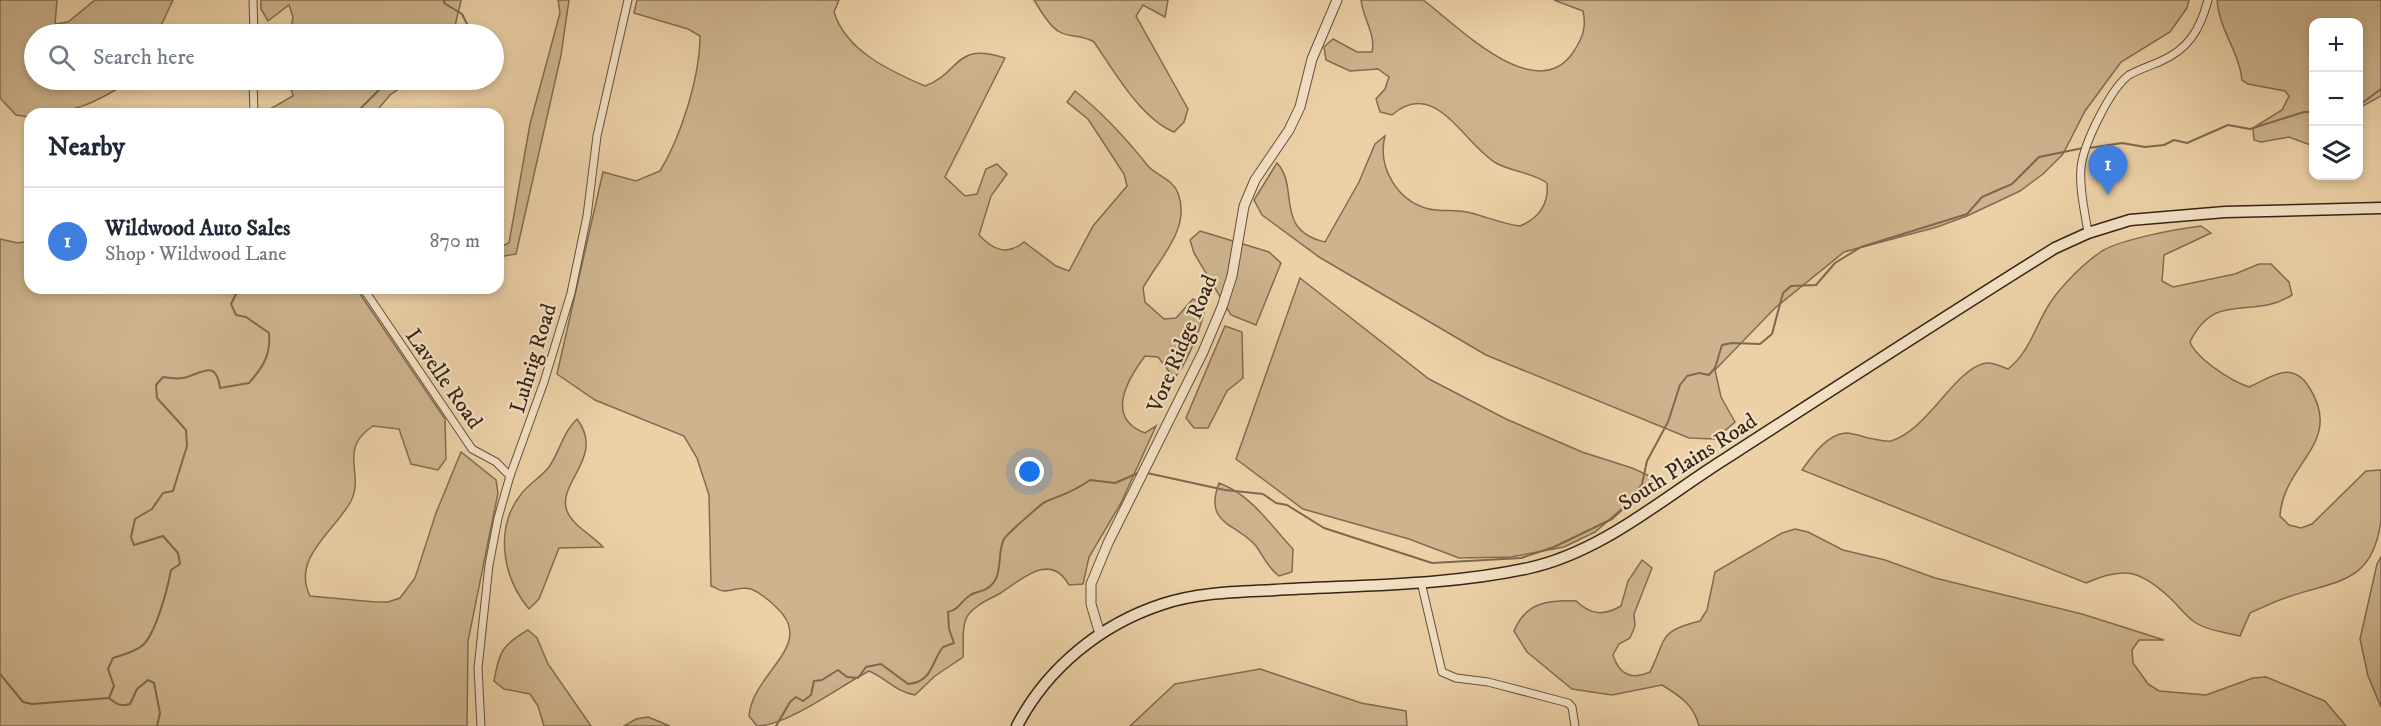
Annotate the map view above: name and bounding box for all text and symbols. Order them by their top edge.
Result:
map controls [2309,18,2363,180]
button: + [2309,18,2363,72]
search box [24,24,504,90]
icon: search [45,41,78,74]
text: Search here [93,44,195,71]
button: − [2309,72,2363,126]
button: layers [2309,126,2363,180]
text: Nearby [48,131,125,164]
pin: 1 [2088,146,2128,195]
text: Wildwood Auto Sales [105,215,290,242]
text: 1 [64,229,71,254]
text: 870 m [429,229,480,254]
text: Shop · Wildwood Lane [105,242,286,267]
street label: Vore Ridge Road [1141,271,1223,417]
street label: Luhrig Road [504,301,563,416]
street label: Lavelle Road [399,323,488,434]
street label: South Plains Road [1614,407,1762,517]
your location [1015,457,1044,486]

